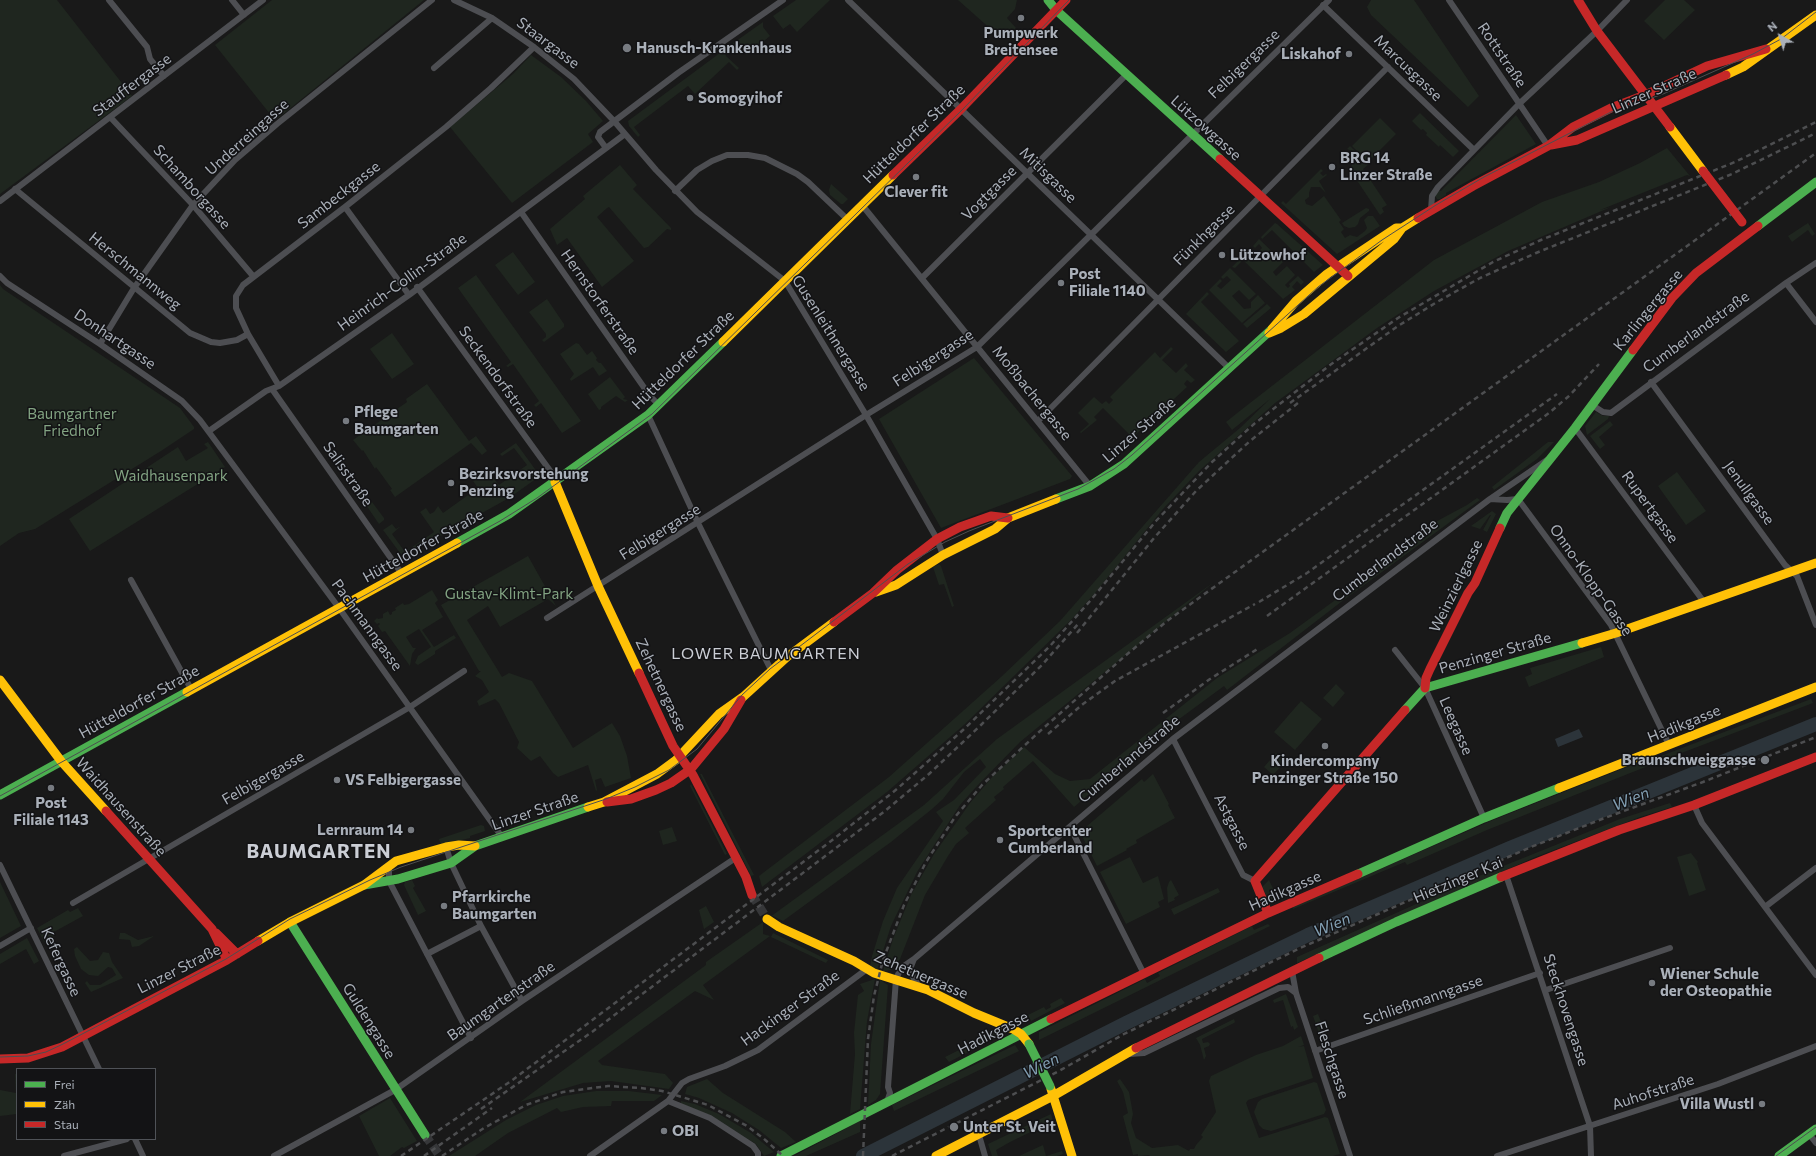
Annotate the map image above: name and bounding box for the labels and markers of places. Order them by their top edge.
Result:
marker: Pumpwerk Breitensee [1016,13,1026,23]
place label: Pumpwerk Breitensee [984,24,1058,59]
place label: Hanusch-Krankenhaus [636,39,792,57]
marker: Hanusch-Krankenhaus [621,42,633,54]
place label: Liskahof [1281,45,1341,63]
marker: Liskahof [1344,49,1354,59]
place label: Somogyihof [698,89,782,107]
marker: Somogyihof [685,93,695,103]
place label: BRG 14 Linzer Straße [1340,149,1432,184]
marker: BRG 14 Linzer Straße [1327,162,1337,172]
marker: Clever fit [911,172,921,182]
place label: Clever fit [884,183,948,201]
place label: Lützowhof [1230,246,1306,264]
marker: Lützowhof [1217,250,1227,260]
place label: Post Filiale 1140 [1069,265,1146,300]
marker: Post Filiale 1140 [1056,278,1066,288]
place label: Pflege Baumgarten [354,403,439,438]
marker: Pflege Baumgarten [341,416,351,426]
place label: Bezirksvorstehung Penzing [459,465,588,500]
marker: Bezirksvorstehung Penzing [446,478,456,488]
marker: Kindercompany Penzinger Straße 150 [1320,741,1330,751]
place label: Braunschweiggasse [1622,751,1756,769]
place label: Kindercompany Penzinger Straße 150 [1252,752,1398,787]
marker: Braunschweiggasse [1759,754,1771,766]
place label: VS Felbigergasse [345,771,461,789]
marker: VS Felbigergasse [332,775,342,785]
marker: Post Filiale 1143 [46,783,56,793]
place label: Post Filiale 1143 [13,794,89,829]
place label: Lernraum 14 [317,821,403,839]
place label: Sportcenter Cumberland [1008,822,1092,857]
marker: Lernraum 14 [406,825,416,835]
marker: Sportcenter Cumberland [995,835,1005,845]
place label: Pfarrkirche Baumgarten [452,888,537,923]
marker: Pfarrkirche Baumgarten [439,901,449,911]
place label: Wiener Schule der Osteopathie [1660,965,1772,1000]
marker: Wiener Schule der Osteopathie [1647,978,1657,988]
place label: Villa Wustl [1679,1095,1754,1113]
marker: Villa Wustl [1757,1099,1767,1109]
place label: Unter St. Veit [963,1118,1056,1136]
marker: Unter St. Veit [948,1121,960,1133]
place label: OBI [672,1122,699,1140]
marker: OBI [659,1126,669,1136]

